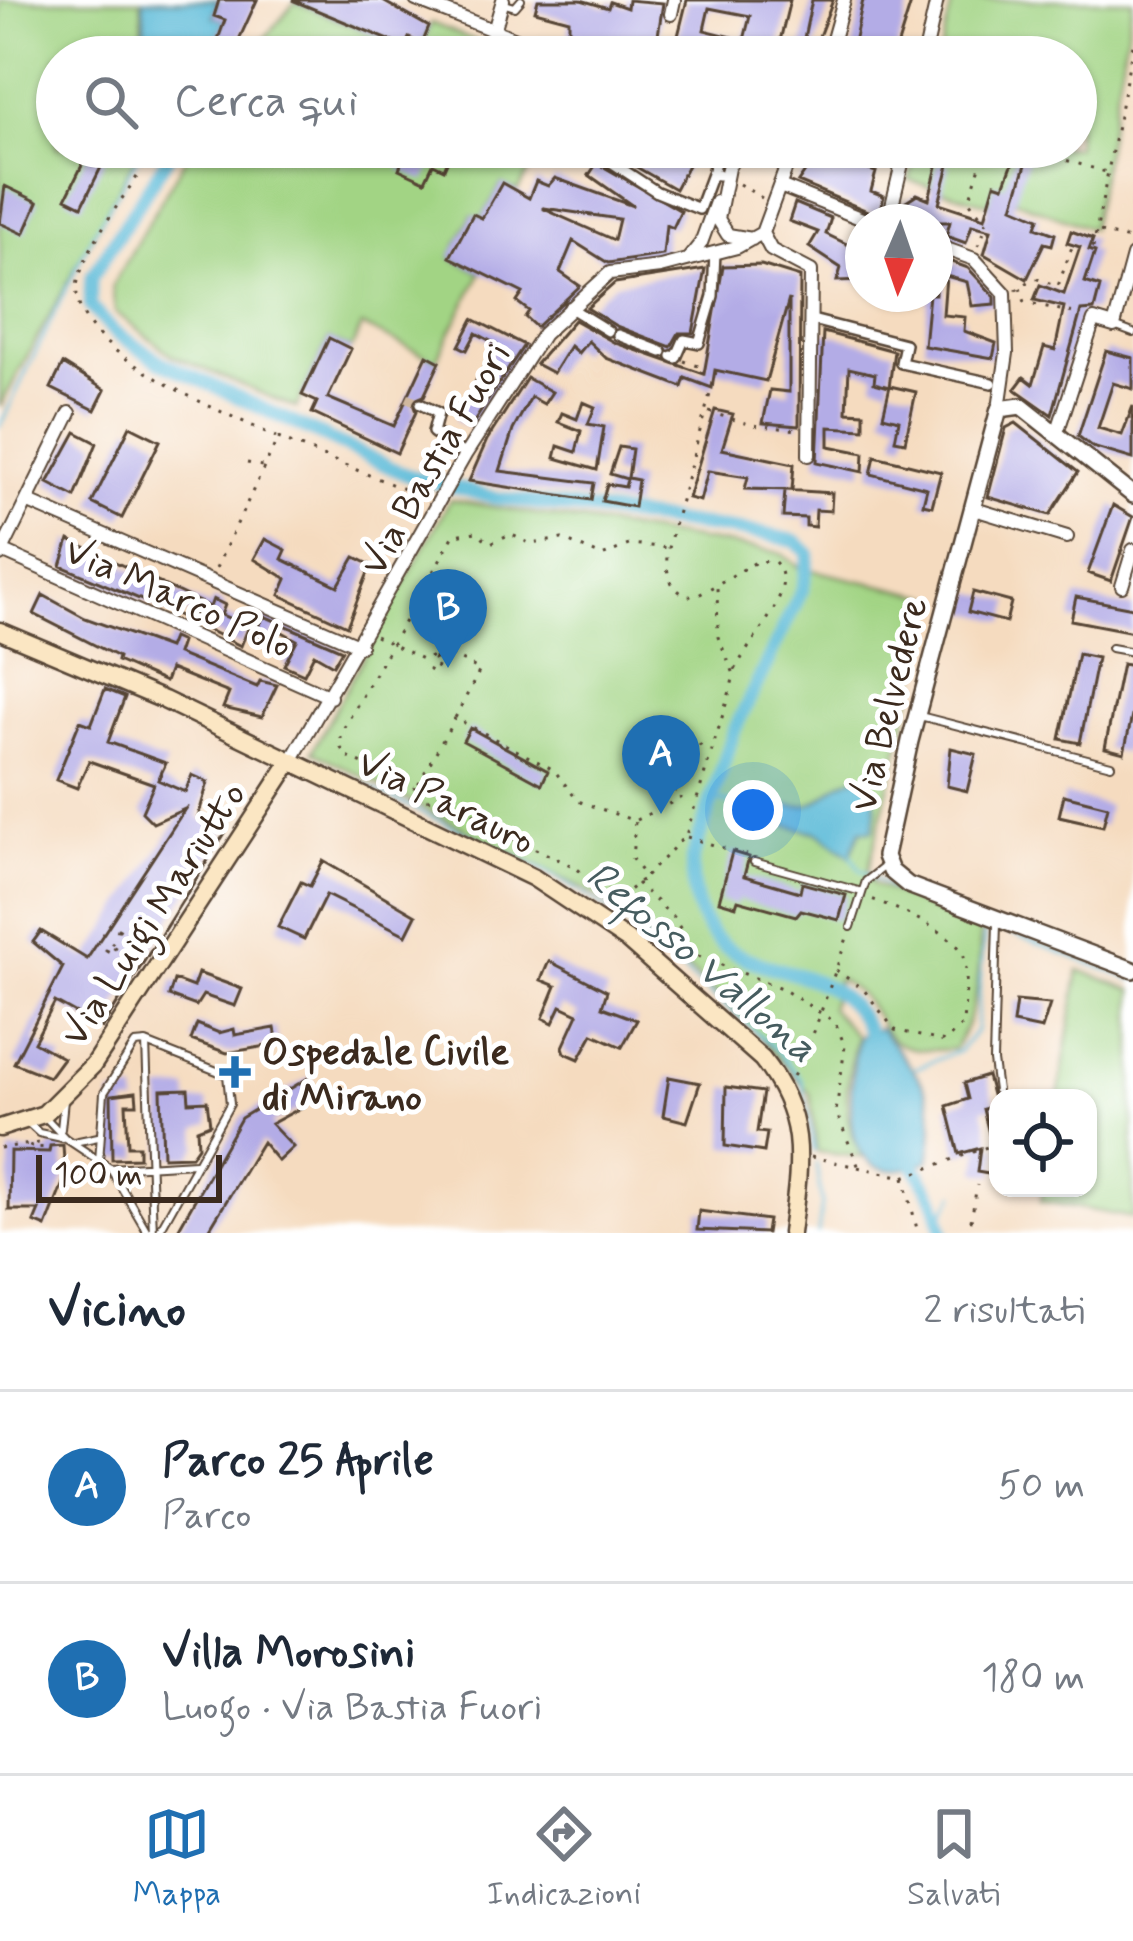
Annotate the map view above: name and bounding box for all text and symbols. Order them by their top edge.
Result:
search box [36,36,1097,168]
icon: search [78,69,144,135]
text: Cerca qui [174,73,358,132]
north arrow [845,204,953,312]
street label: Via Bastia Fuori [350,334,524,586]
street label: Via Marco Polo [56,526,299,672]
pin: B [409,569,487,668]
street label: Via Belvedere [839,592,942,817]
pin: A [622,715,700,814]
street label: Via Parauro [348,738,543,868]
street label: Via Luigi Mariutto [50,773,262,1058]
your location [723,780,783,840]
water label: Refosso Vallona [571,850,828,1078]
place label: Ospedale Civile di Mirano [262,1028,509,1124]
marker: Ospedale Civile di Mirano [219,1056,251,1088]
map controls [989,1089,1097,1197]
button: locate [989,1089,1097,1197]
scale bar [36,1149,222,1202]
text: 100 m [54,1154,143,1198]
text: Vicino [48,1278,186,1344]
text: 2 risultati [923,1286,1085,1337]
text: Parco 25 Aprile [162,1432,434,1491]
text: A [74,1461,100,1512]
text: 50 m [998,1461,1085,1512]
text: Parco [162,1491,251,1542]
text: Villa Morosini [162,1624,415,1683]
text: B [75,1653,99,1704]
text: 180 m [981,1653,1085,1704]
text: Luogo · Via Bastia Fuori [162,1683,542,1734]
tab: Mappa [133,1801,221,1917]
tab: Indicazioni [487,1801,641,1917]
tab: Salvati [907,1801,1000,1917]

